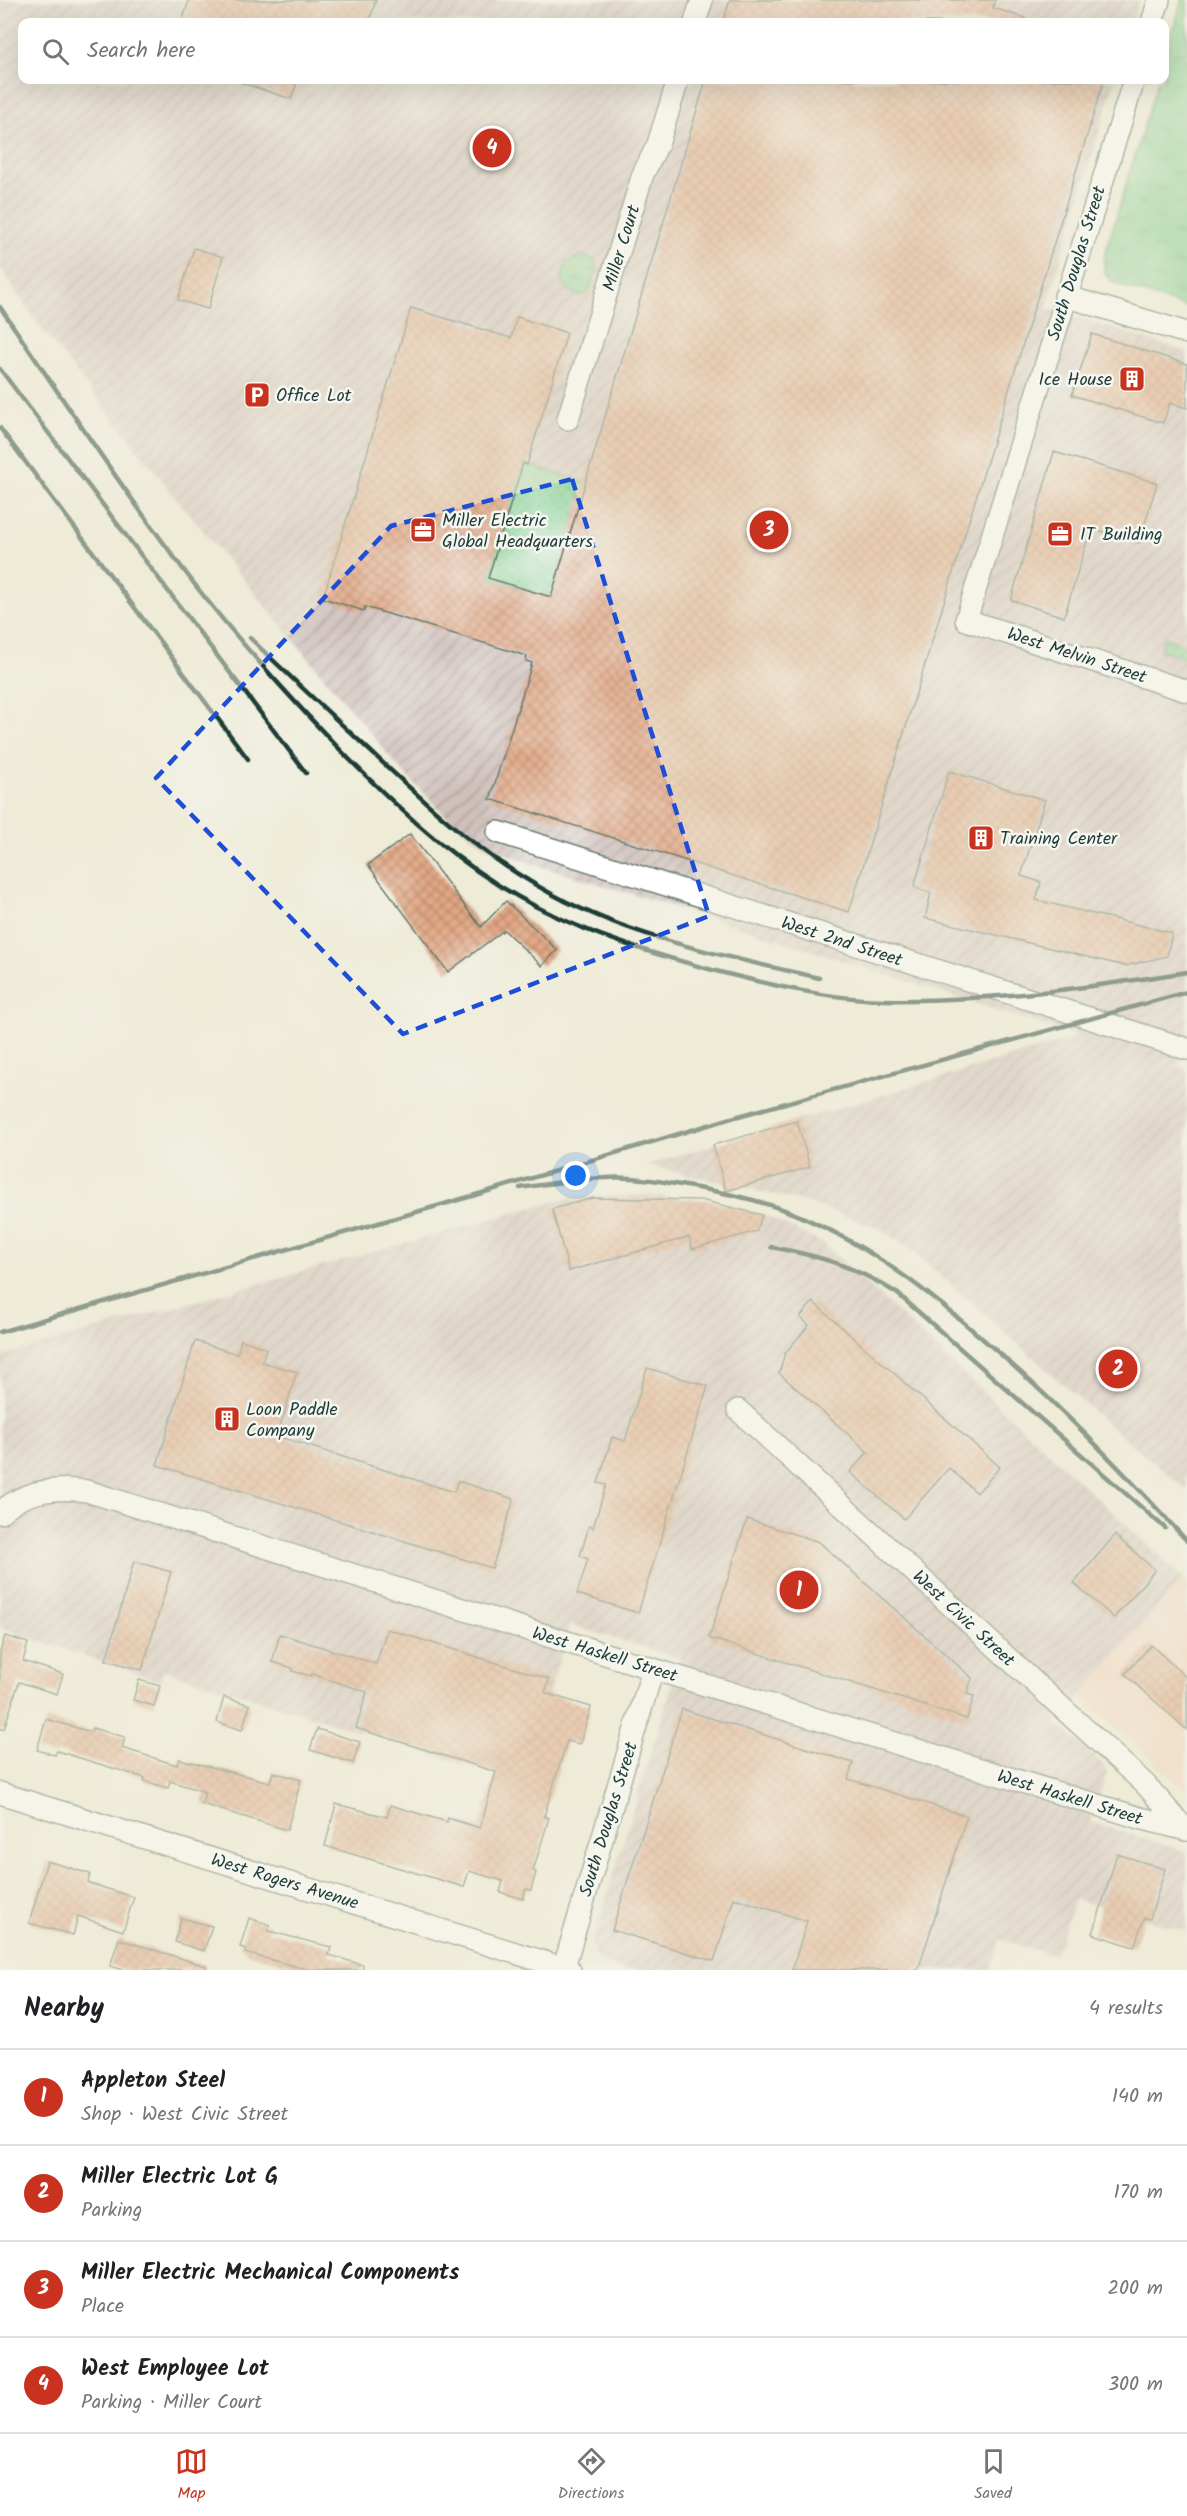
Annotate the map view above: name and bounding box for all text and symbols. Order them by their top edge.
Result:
search box [18,18,1169,84]
text: Search here [87,34,195,69]
icon: search [39,35,72,68]
pin: 4 [472,126,512,170]
street label: South Douglas Street [1040,181,1115,344]
street label: Miller Court [596,201,650,295]
building icon: Ice House [1117,364,1147,394]
place label: Ice House [1038,366,1112,395]
parking icon: Office Lot [242,380,272,410]
place label: Office Lot [276,382,353,411]
place label: Miller Electric Global Headquarters [442,507,593,557]
pin: 3 [750,508,788,552]
office icon: Miller Electric Global Headquarters [408,515,438,545]
office icon: IT Building [1045,519,1075,549]
place label: IT Building [1080,521,1163,550]
street label: West Melvin Street [1003,620,1151,693]
building icon: Training Center [966,823,996,853]
place label: Training Center [1000,825,1118,854]
street label: West 2nd Street [777,909,907,976]
your location [561,1161,590,1190]
pin: 2 [1098,1346,1138,1392]
place label: Loon Paddle Company [246,1396,338,1446]
building icon: Loon Paddle Company [212,1404,242,1434]
street label: West Civic Street [905,1564,1022,1675]
pin: 1 [780,1568,818,1612]
street label: West Haskell Street [528,1620,682,1692]
street label: South Douglas Street [572,1737,647,1900]
street label: West Haskell Street [993,1763,1147,1835]
street label: West Rogers Avenue [207,1846,362,1919]
text: Nearby [24,1988,104,2030]
text: 4 results [1089,1993,1163,2025]
text: Appleton Steel [81,2064,225,2099]
text: 1 [40,2081,47,2113]
text: 140 m [1112,2081,1163,2113]
text: Shop · West Civic Street [81,2099,288,2131]
text: Miller Electric Lot G [81,2160,278,2195]
text: 2 [38,2177,49,2209]
text: 170 m [1114,2177,1163,2209]
text: Parking [81,2195,142,2227]
text: Miller Electric Mechanical Components [81,2256,459,2291]
text: 3 [38,2273,49,2305]
text: 200 m [1107,2273,1163,2305]
text: Place [81,2291,124,2323]
text: West Employee Lot [81,2352,269,2387]
text: 4 [38,2369,49,2401]
text: 300 m [1108,2369,1163,2401]
text: Parking · Miller Court [81,2387,262,2419]
tab: Map [175,2445,208,2506]
tab: Directions [558,2445,624,2506]
tab: Saved [974,2445,1012,2506]

